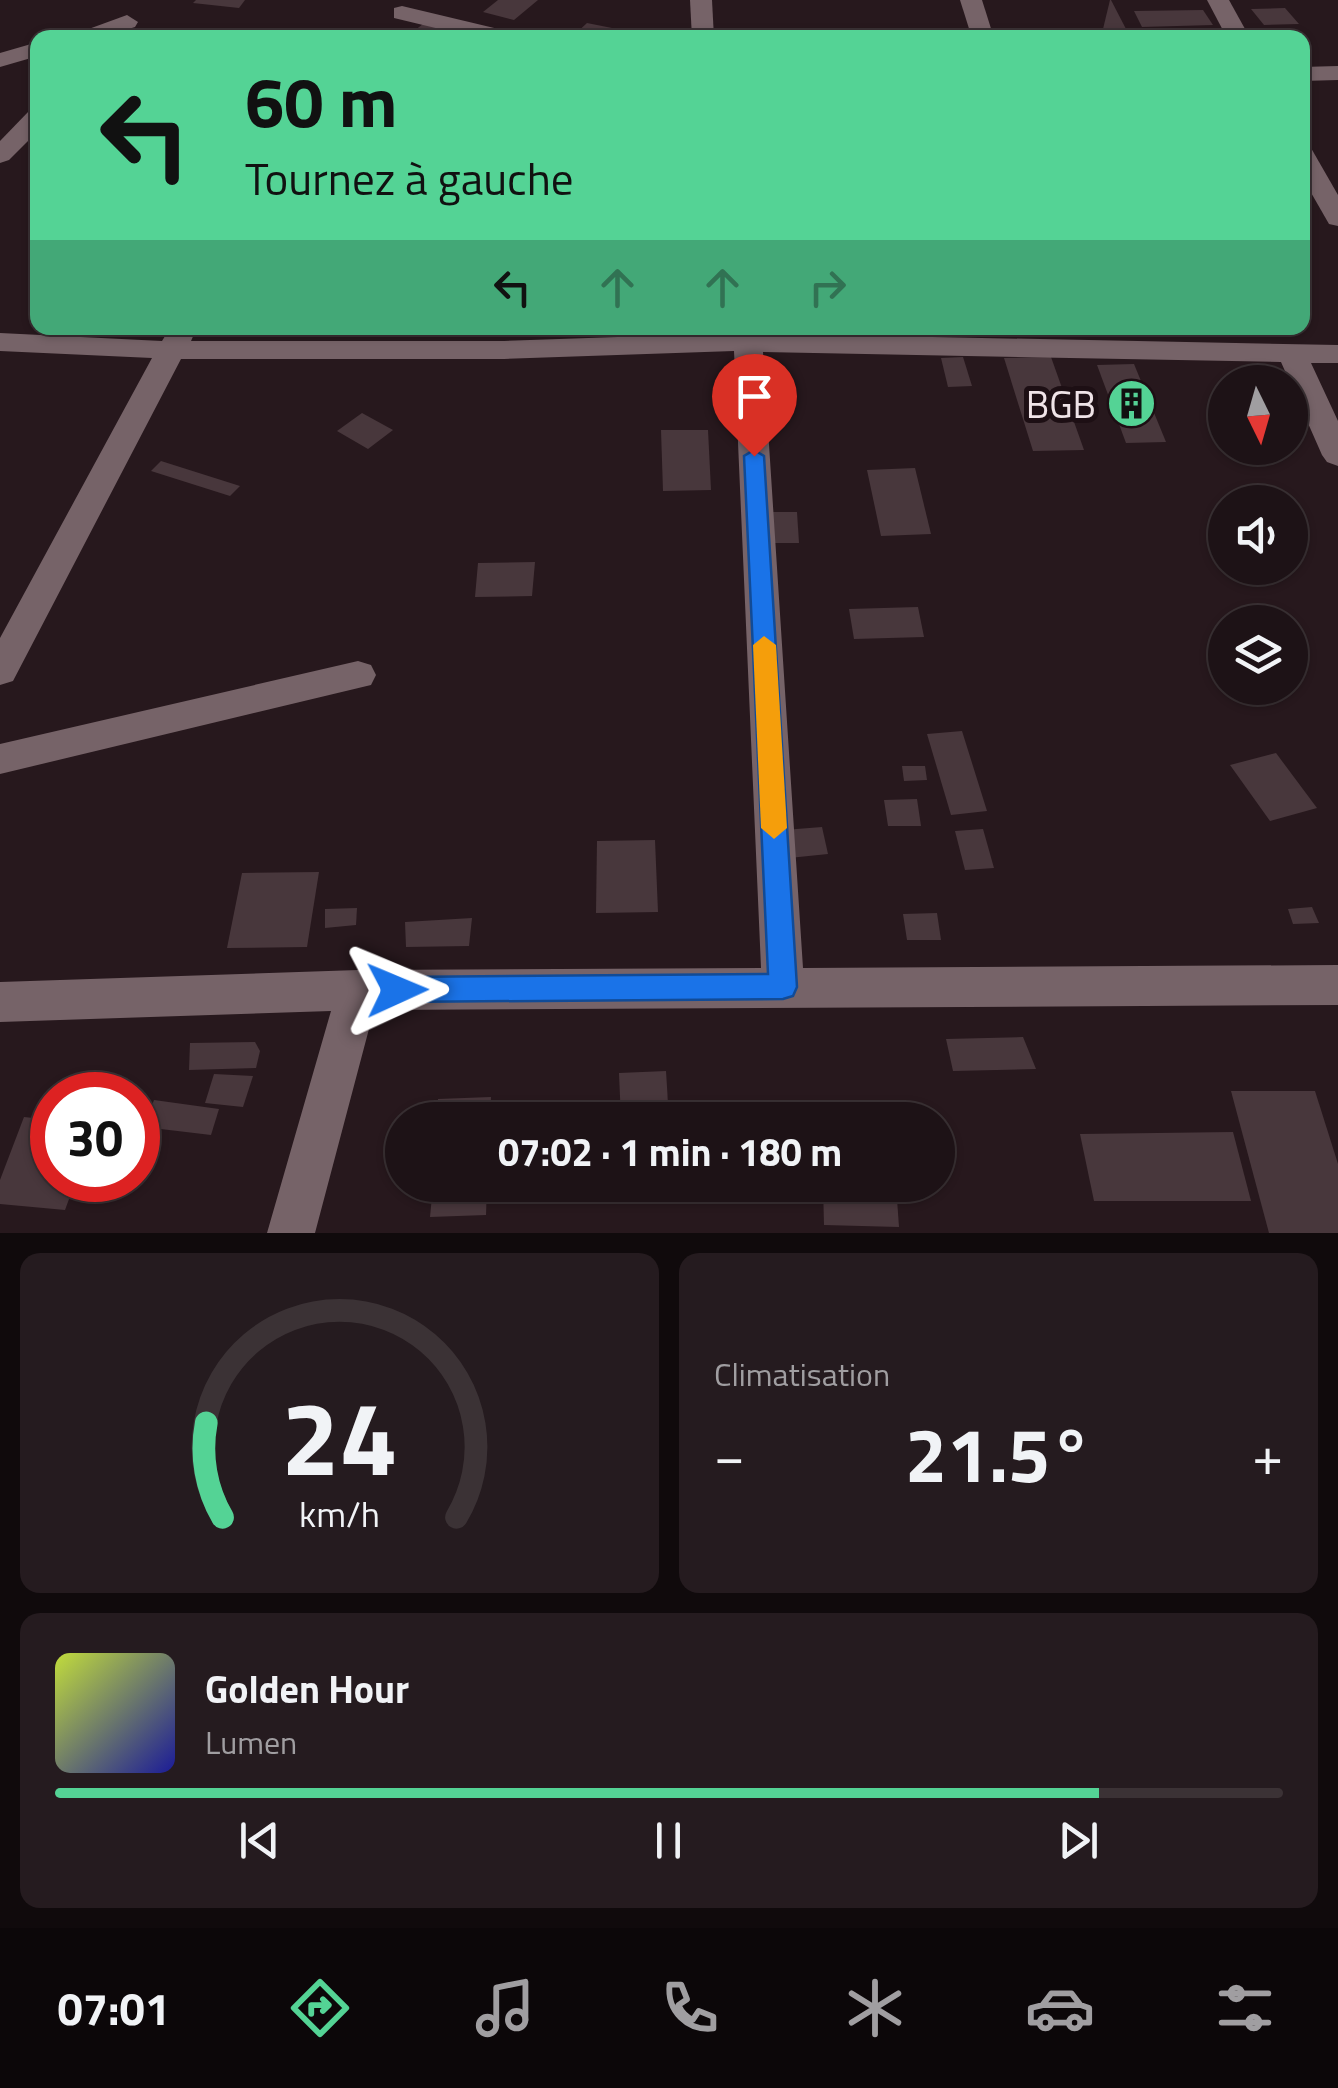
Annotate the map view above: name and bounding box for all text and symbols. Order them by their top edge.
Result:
text: 60 m [245,48,398,154]
icon: left [80,70,210,200]
text: Tournez à gauche [245,144,574,212]
icon: left [485,260,540,315]
icon: ahead [590,260,645,315]
icon: ahead [695,260,750,315]
icon: right [800,260,855,315]
pin [712,354,797,457]
north arrow [1208,365,1308,465]
map controls [1208,365,1308,705]
icon: arrive [727,369,782,424]
place label: BGB [1026,375,1096,433]
building icon: BGB [1105,378,1157,430]
button: sound [1208,485,1308,585]
button: layers [1208,605,1308,705]
position arrow [345,938,449,1042]
speed limit sign: 30 [30,1072,160,1202]
text: 07:02 · 1 min · 180 m [498,1123,842,1181]
text: Climatisation [714,1350,890,1398]
text: 24 [281,1357,398,1515]
text: 21.5° [905,1397,1092,1511]
text: − [714,1413,745,1496]
text: + [1252,1413,1283,1496]
text: km/h [299,1486,380,1541]
text: Golden Hour [205,1660,409,1718]
text: Lumen [205,1718,297,1766]
icon: previous [232,1813,287,1868]
icon: pause [641,1813,696,1868]
icon: next [1051,1813,1106,1868]
icon: directions [285,1973,355,2043]
icon: music [470,1973,540,2043]
icon: phone [655,1973,725,2043]
icon: climate [840,1973,910,2043]
icon: car [1025,1973,1095,2043]
icon: filters [1210,1973,1280,2043]
text: 07:01 [58,1974,170,2042]

